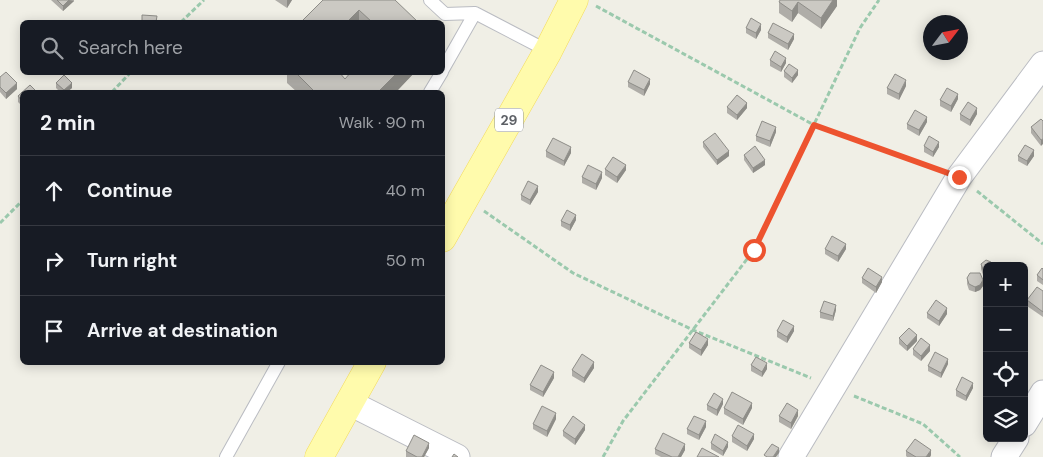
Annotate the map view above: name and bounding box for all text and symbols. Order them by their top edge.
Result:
north arrow [923,15,968,60]
search box [20,20,445,75]
icon: search [38,34,66,62]
text: Search here [78,35,183,60]
road number: 29 [495,108,523,132]
text: 2 min [40,109,96,137]
text: Walk · 90 m [339,112,425,133]
route end [948,166,971,189]
icon: ahead [40,177,68,205]
text: Continue [87,178,173,203]
text: 40 m [386,180,425,201]
route start [743,239,766,262]
icon: right [40,247,68,275]
text: Turn right [87,248,177,273]
text: 50 m [386,250,425,271]
map controls [983,262,1028,442]
button: + [983,262,1028,307]
button: − [983,307,1028,352]
icon: arrive [40,317,68,345]
text: Arrive at destination [87,318,278,343]
button: locate [983,352,1028,397]
button: layers [983,397,1028,442]

